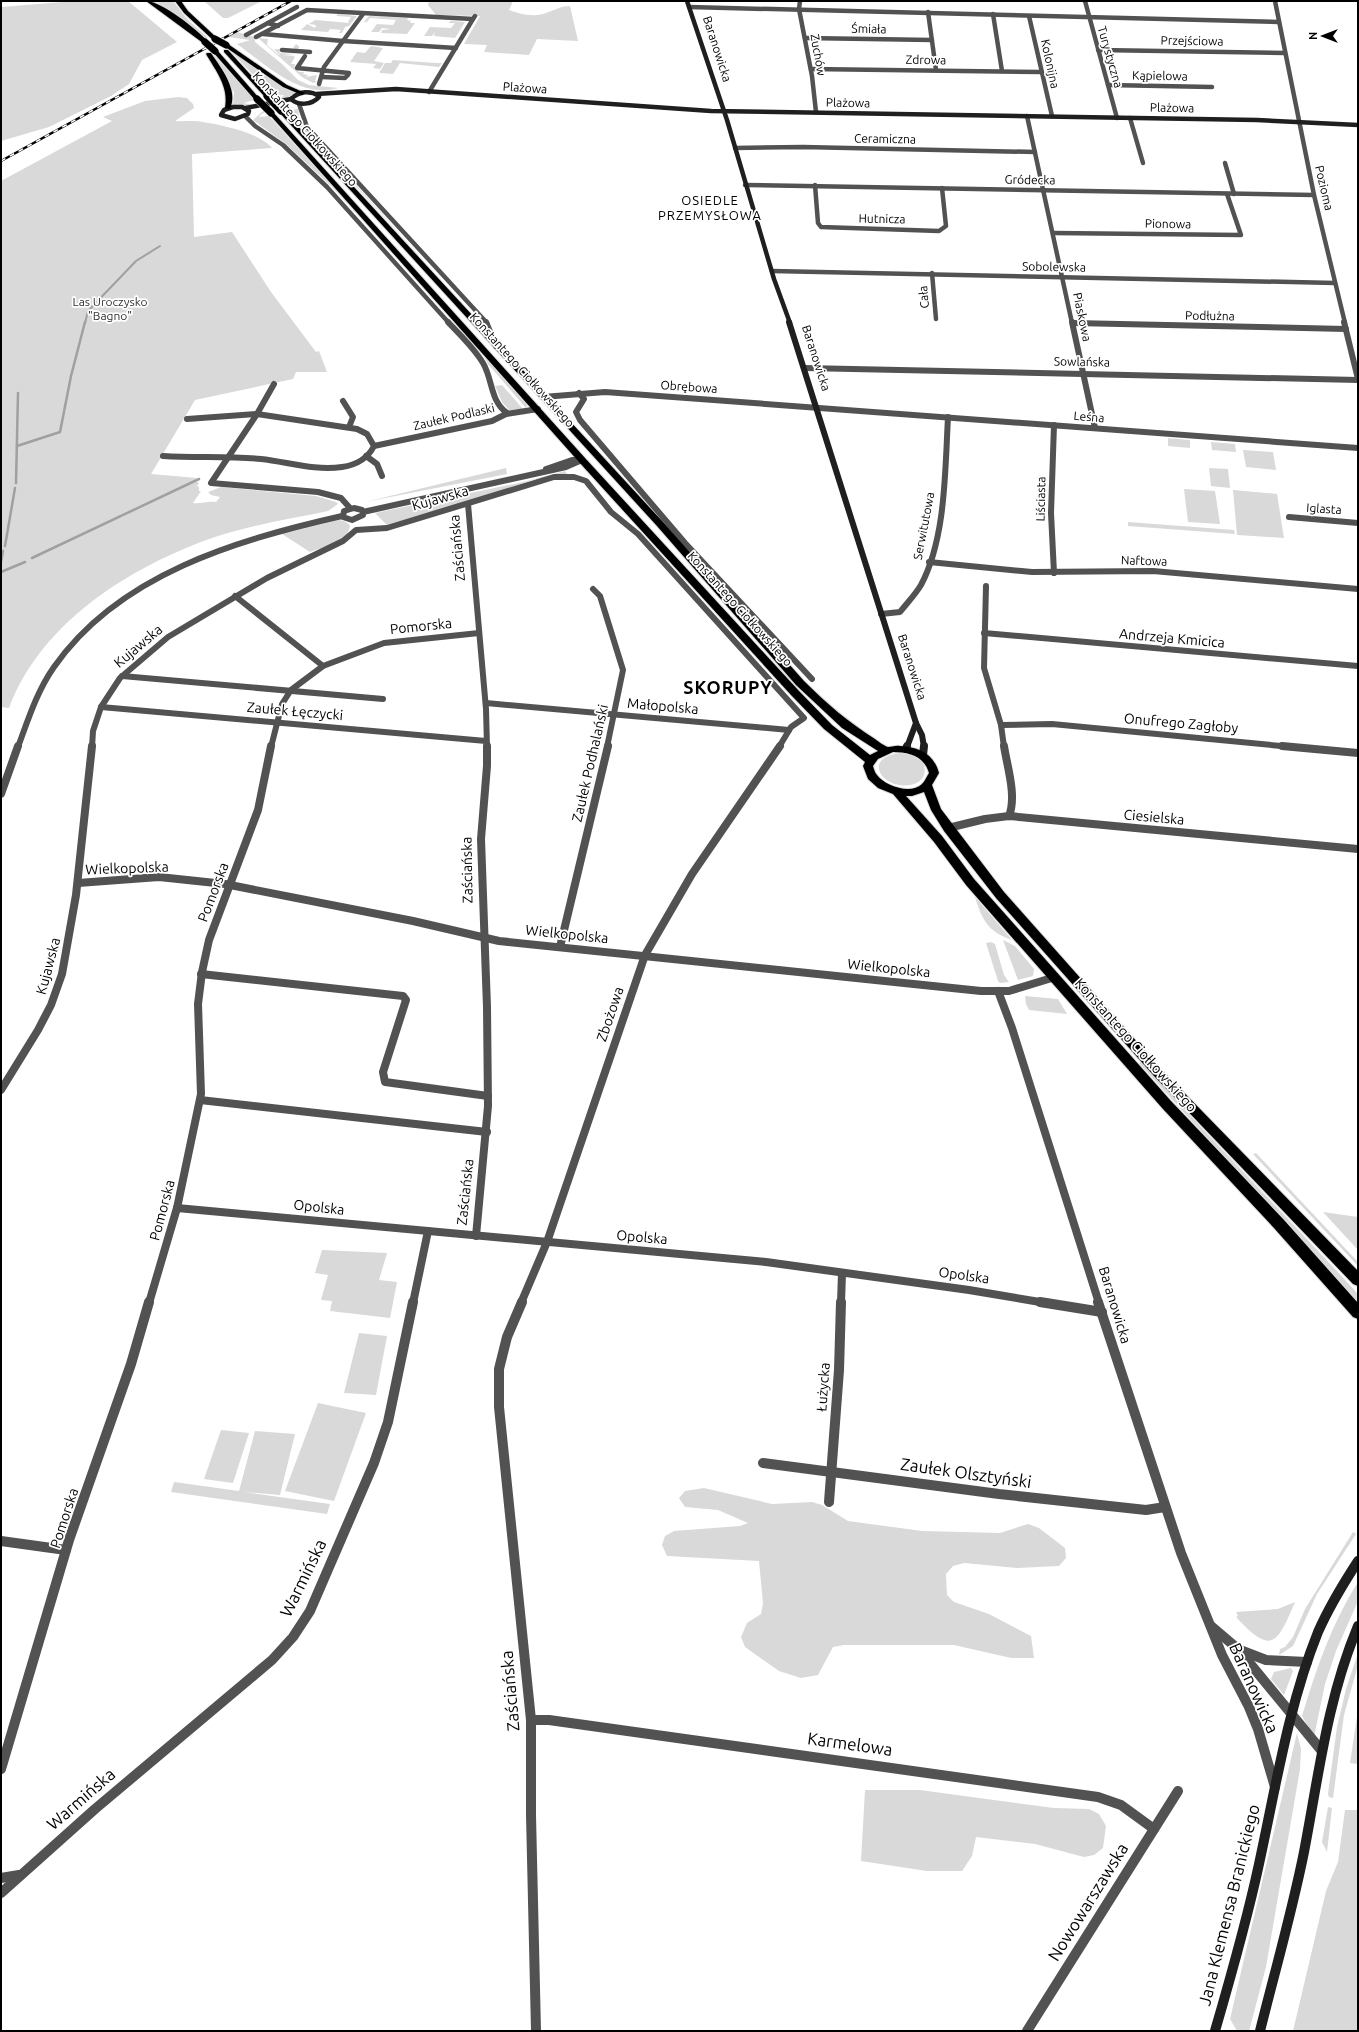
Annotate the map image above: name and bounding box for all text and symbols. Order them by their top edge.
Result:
street label: Baranowicka [701,14,734,83]
north arrow [1303,16,1343,56]
street label: Śmiała [851,22,887,35]
street label: Turystyczna [1095,24,1125,89]
text: N [1307,32,1319,40]
street label: Zuchów [808,33,829,78]
street label: Przejściowa [1160,33,1224,48]
street label: Kolonijna [1039,38,1062,90]
street label: Zdrowa [906,53,946,66]
street label: Konstantego Ciołkowskiego [251,69,360,188]
street label: Kąpielowa [1132,69,1188,82]
street label: Plażowa [502,79,548,96]
street label: Plażowa [826,96,870,109]
street label: Plażowa [1150,101,1194,114]
street label: Ceramiczna [854,131,916,146]
street label: Pozioma [1313,164,1336,212]
street label: Gródecka [1004,173,1056,186]
district label: OSIEDLE PRZEMYSŁOWA [658,193,762,222]
street label: Hutnicza [858,212,906,225]
street label: Pionowa [1145,217,1191,230]
street label: Sobolewska [1022,259,1086,274]
street label: Cała [916,285,931,309]
street label: Piaskowa [1071,291,1094,343]
park label: Las Uroczysko "Bagno" [73,295,147,322]
street label: Podłużna [1185,309,1235,322]
street label: Konstantego Ciołkowskiego [468,310,577,429]
street label: Baranowicka [800,323,833,392]
street label: Sowlańska [1054,355,1110,368]
street label: Obrębowa [660,378,718,395]
street label: Zaułek Podlaski [412,401,496,432]
street label: Leśna [1073,409,1105,424]
street label: Liściasta [1034,476,1047,522]
street label: Kujawska [410,482,470,514]
street label: Serwitutowa [911,491,936,561]
street label: Iglasta [1306,501,1342,516]
street label: Zaściańska [446,514,468,582]
street label: Konstantego Ciołkowskiego [686,549,795,668]
street label: Naftowa [1121,553,1167,568]
street label: Pomorska [389,615,453,637]
street label: Kujawska [111,621,165,671]
street label: Andrzeja Kmicica [1118,625,1226,651]
street label: Baranowicka [896,632,929,701]
district label: SKORUPY [683,677,773,697]
street label: Małopolska [627,695,699,717]
street label: Zaułek Łęczycki [246,699,344,723]
street label: Zaułek Podhalański [569,703,611,823]
street label: Onufrego Zagłoby [1123,710,1239,736]
street label: Ciesielska [1123,806,1185,828]
street label: Zaściańska [458,837,476,903]
street label: Wielkopolska [85,859,169,877]
street label: Pomorska [194,860,232,924]
street label: Wielkopolska [525,922,609,946]
street label: Kujawska [33,936,63,996]
street label: Wielkopolska [847,956,931,980]
street label: Konstantego Ciołkowskiego [1072,975,1200,1115]
street label: Zbożowa [593,985,627,1043]
street label: Zaściańska [454,1158,476,1226]
street label: Pomorska [146,1178,178,1242]
street label: Opolska [293,1196,345,1218]
street label: Opolska [616,1227,668,1247]
street label: Opolska [938,1264,990,1286]
street label: Baranowicka [1096,1265,1134,1345]
street label: Łużycka [813,1362,833,1412]
street label: Zaułek Olsztyński [899,1454,1033,1491]
street label: Pomorska [47,1486,81,1550]
street label: Warmińska [276,1536,329,1620]
street label: Baranowicka [1226,1640,1283,1736]
street label: Zaściańska [497,1650,522,1732]
street label: Karmelowa [806,1728,894,1759]
street label: Warmińska [43,1764,119,1833]
street label: Jana Klemensa Branickiego [1194,1802,1263,2008]
street label: Nowowarszawska [1044,1839,1131,1964]

